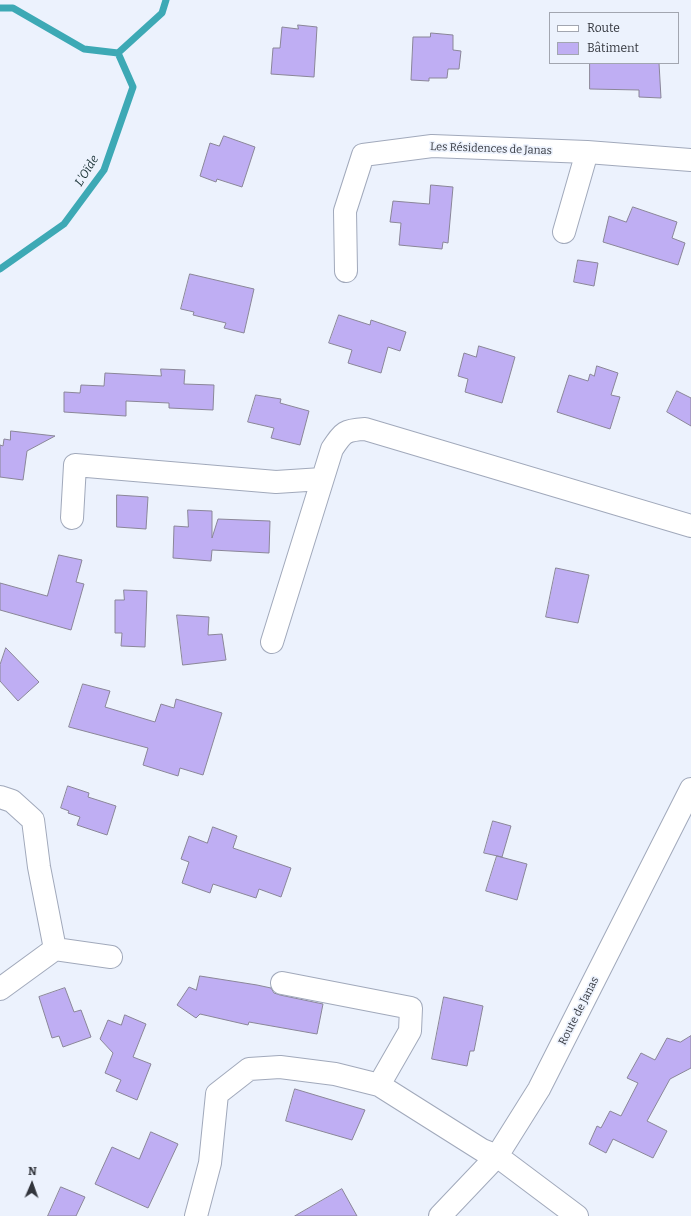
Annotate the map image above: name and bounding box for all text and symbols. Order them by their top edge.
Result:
legend [549,12,679,64]
text: Route [587,21,620,35]
text: Bâtiment [587,41,639,55]
street label: Les Résidences de Janas [430,140,552,158]
water label: L'Oïde [72,153,102,189]
street label: Route de Janas [556,975,602,1047]
north arrow [12,1164,52,1204]
text: N [28,1165,37,1178]

